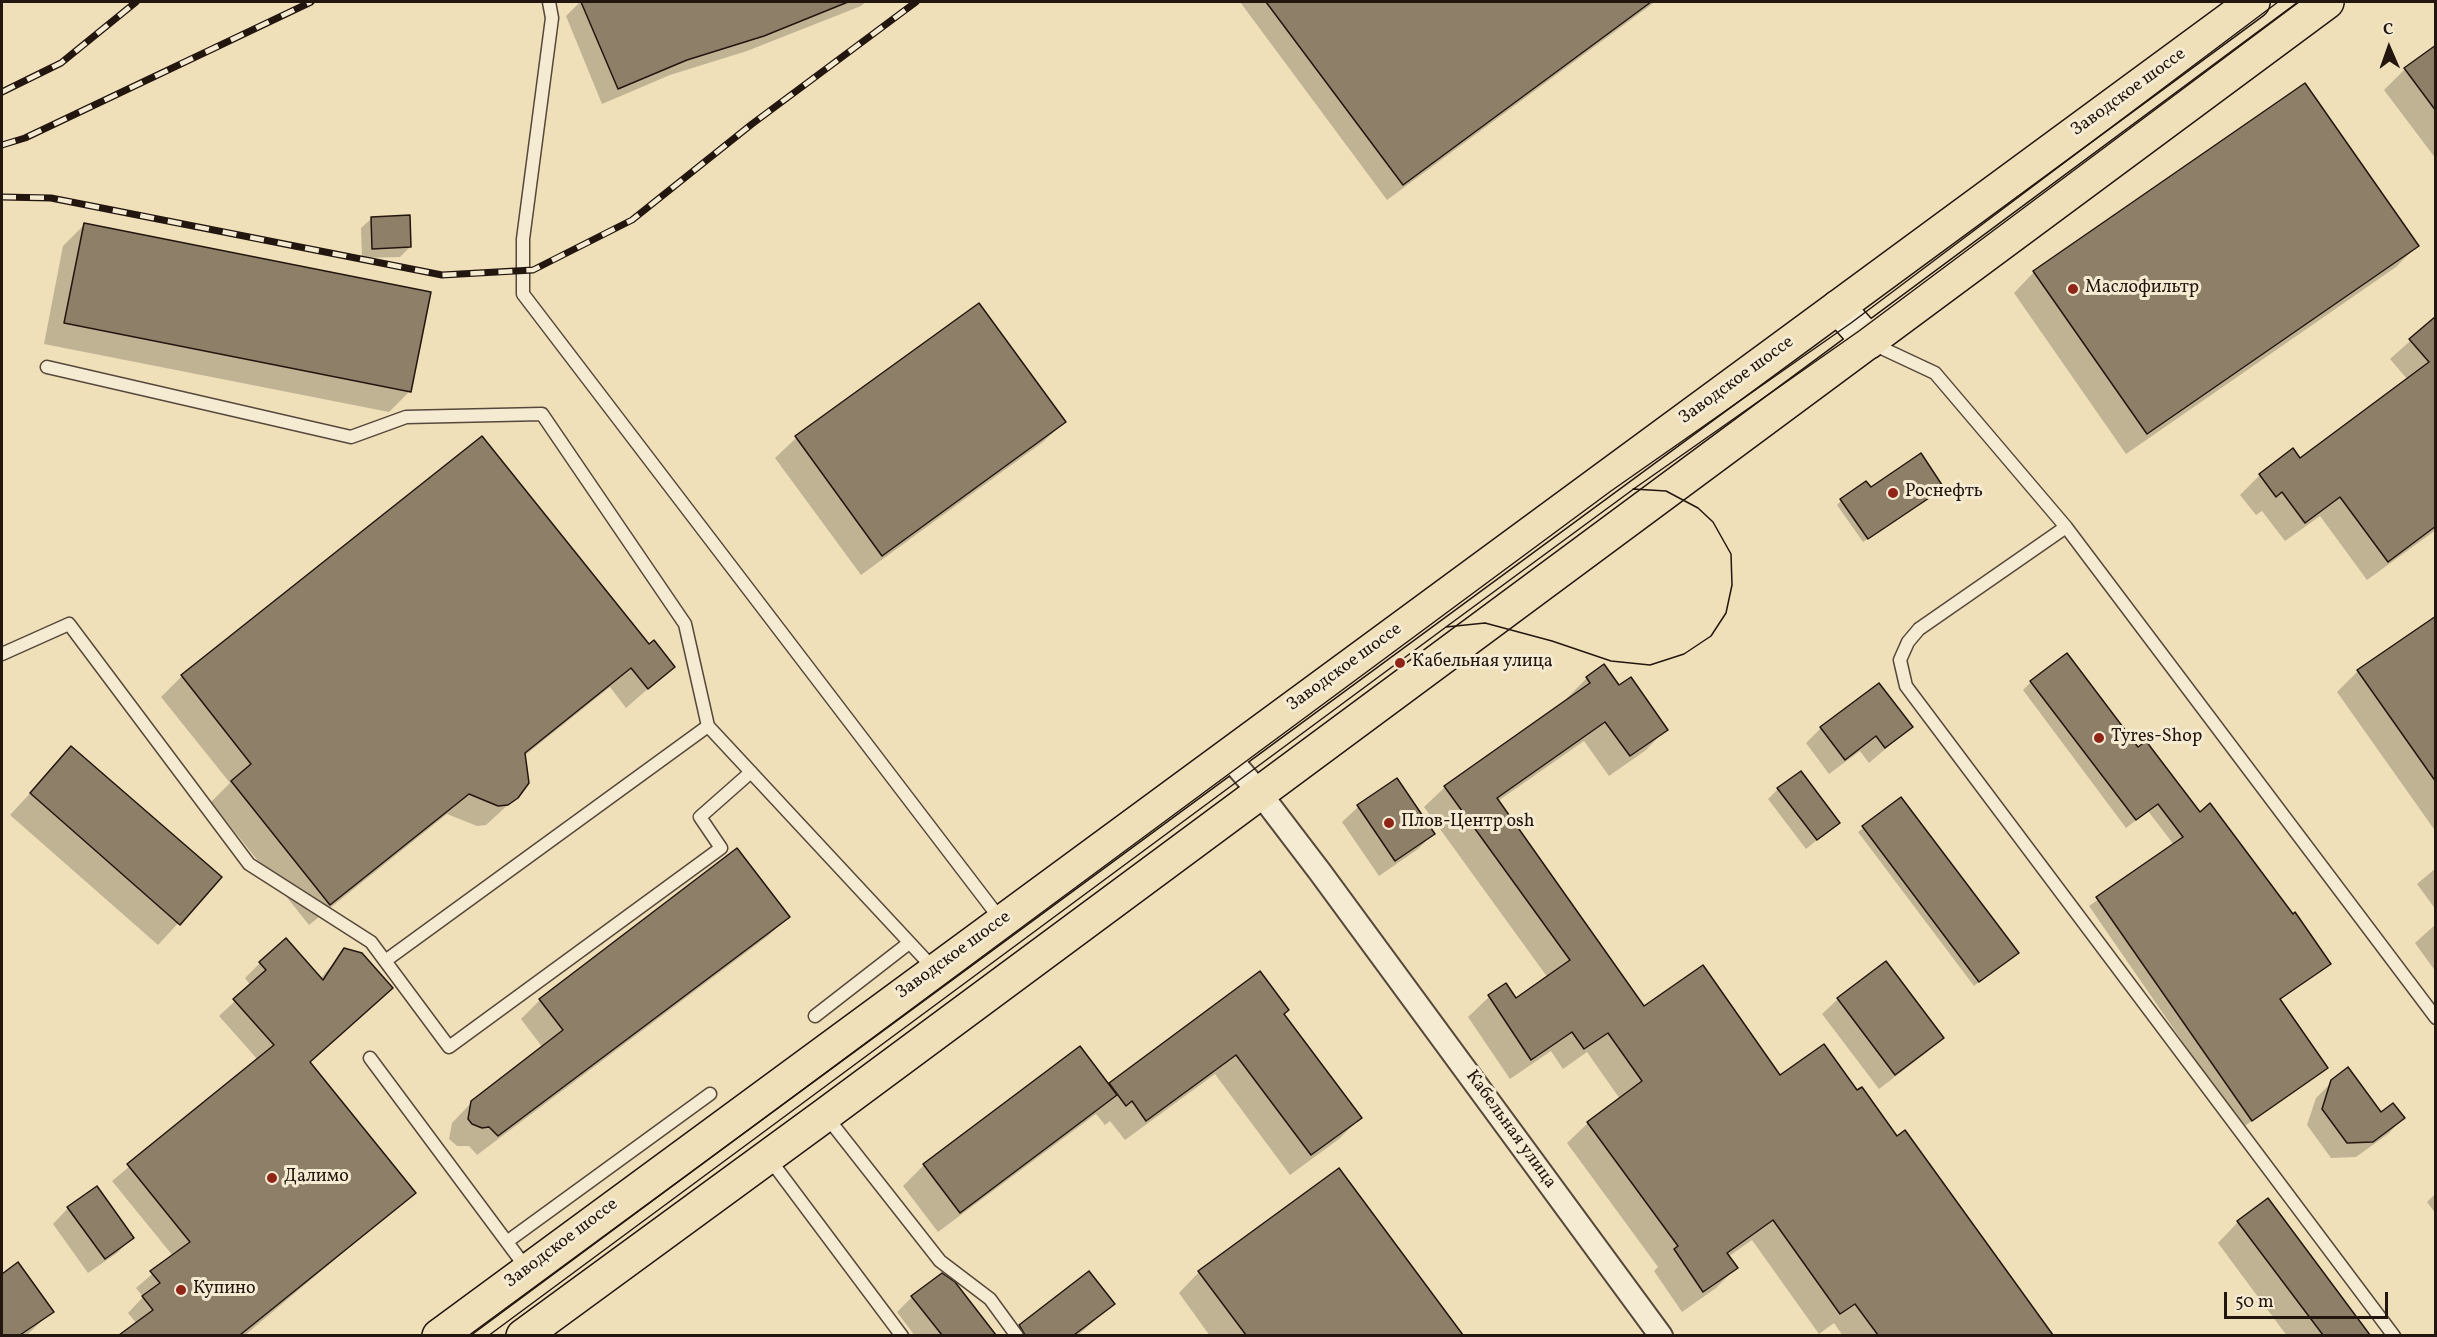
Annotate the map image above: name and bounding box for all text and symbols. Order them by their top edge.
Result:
north arrow [2359,18,2419,78]
text: С [2383,19,2394,41]
street label: Заводское шоссе [2067,44,2191,142]
place label: Маслофильтр [2085,278,2199,300]
marker: Маслофильтр [2066,282,2080,296]
street label: Заводское шоссе [1675,332,1799,430]
place label: Роснефть [1905,482,1983,504]
marker: Роснефть [1886,486,1900,500]
street label: Заводское шоссе [1283,619,1407,717]
place label: Кабельная улица [1412,652,1553,674]
marker: Кабельная улица [1393,656,1407,670]
place label: Tyres-Shop [2111,727,2202,749]
marker: Tyres-Shop [2092,731,2106,745]
place label: Плов-Центр osh [1401,812,1534,834]
marker: Плов-Центр osh [1382,816,1396,830]
street label: Заводское шоссе [892,907,1016,1005]
street label: Кабельная улица [1460,1067,1560,1193]
place label: Далимо [284,1167,349,1189]
marker: Далимо [265,1171,279,1185]
street label: Заводское шоссе [501,1194,623,1294]
place label: Купино [193,1279,256,1301]
scale bar [2227,1280,2390,1318]
marker: Купино [174,1283,188,1297]
text: 50 m [2235,1290,2274,1315]

